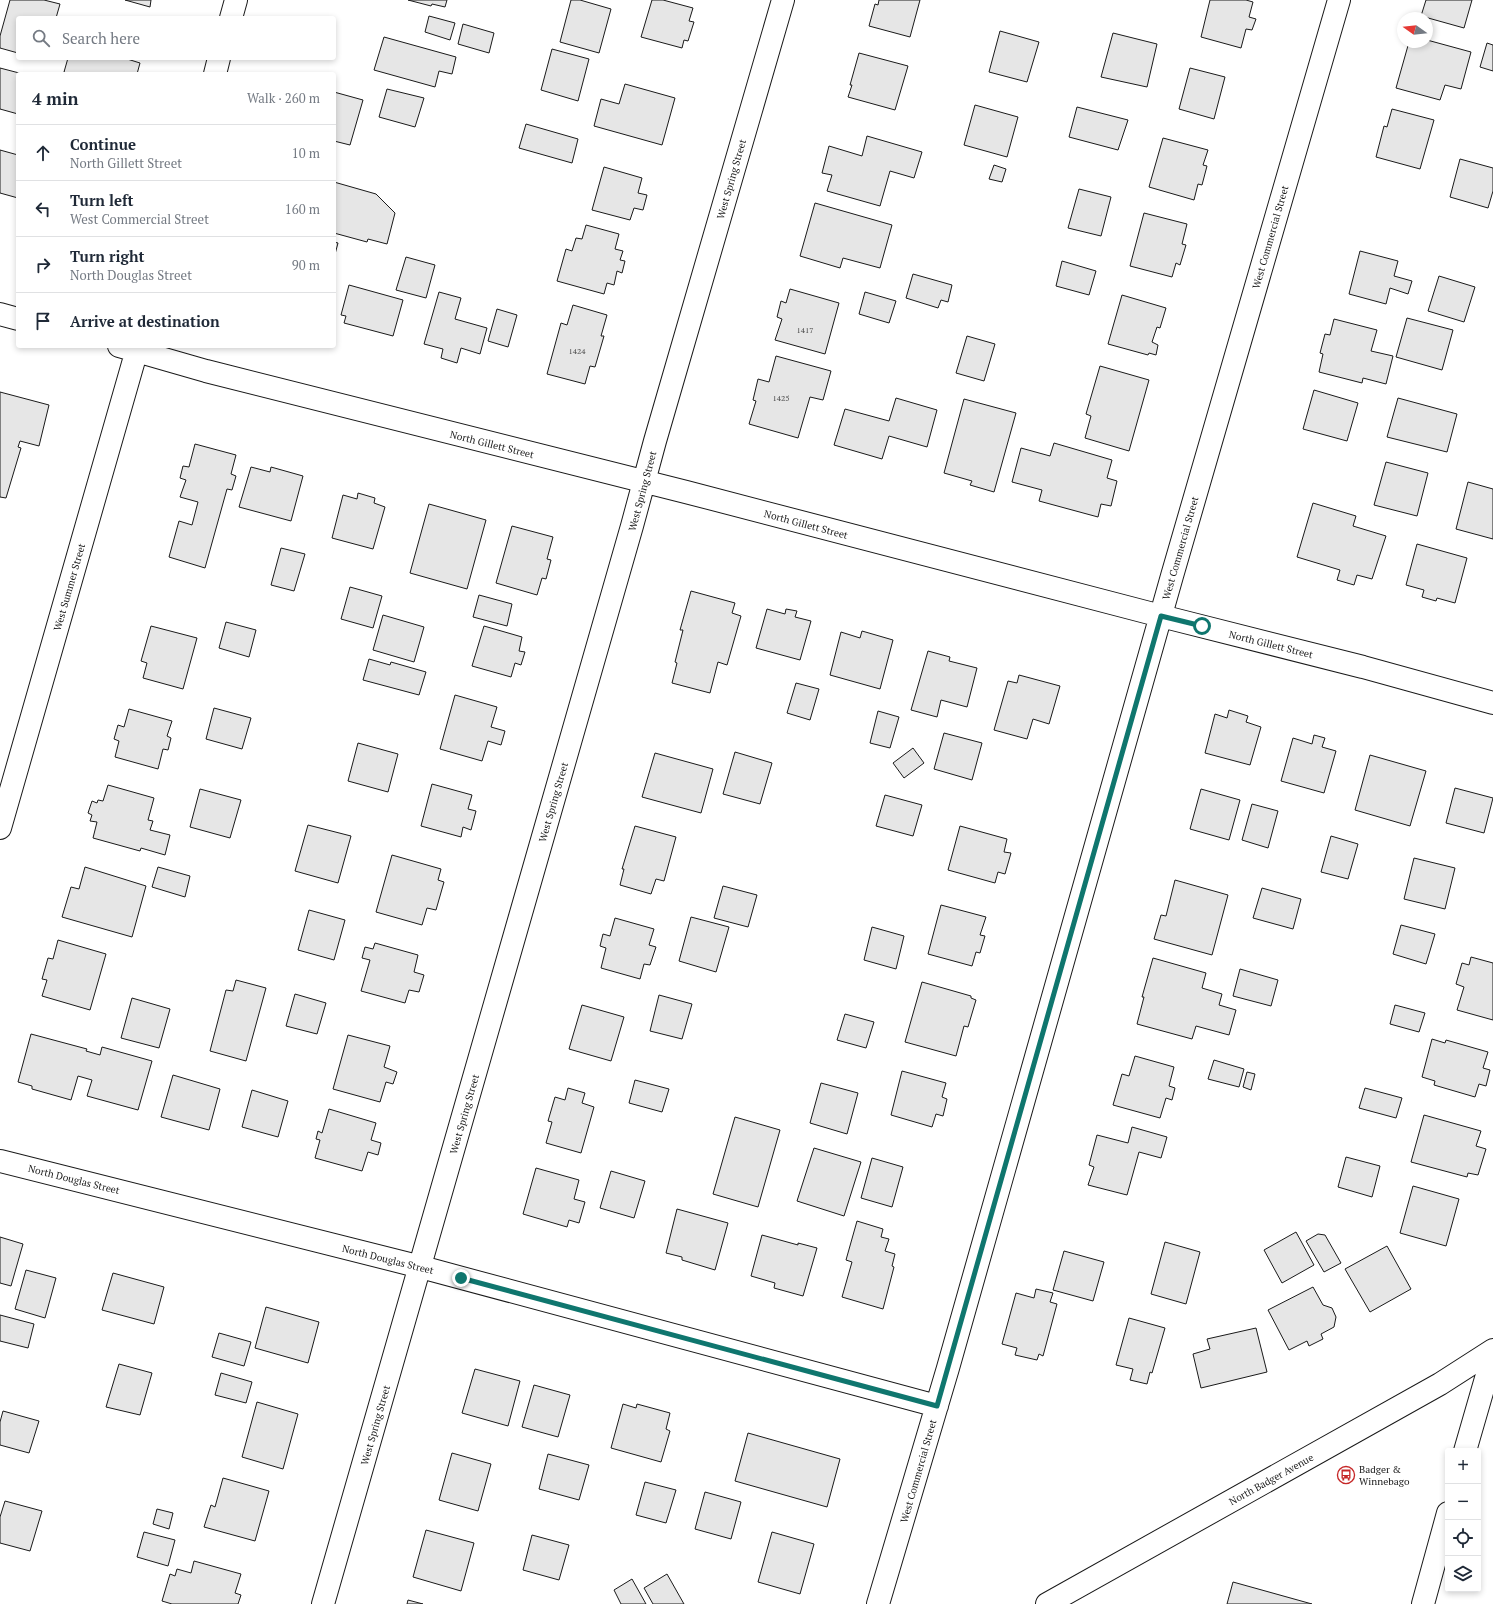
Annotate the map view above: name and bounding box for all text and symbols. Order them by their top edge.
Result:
north arrow [1397,12,1433,48]
search box [16,16,336,60]
icon: search [30,27,52,49]
text: Search here [62,28,140,48]
text: 4 min [32,87,79,110]
text: Walk · 260 m [247,89,320,107]
text: Continue [70,134,136,154]
street label: West Spring Street [714,137,749,221]
icon: ahead [32,142,54,164]
text: 10 m [292,144,320,162]
text: North Gillett Street [70,154,182,172]
street label: West Commercial Street [1250,184,1292,290]
text: Turn left [70,190,134,210]
icon: left [32,198,54,220]
text: 160 m [285,200,320,218]
text: West Commercial Street [70,210,209,228]
text: Turn right [70,246,145,266]
icon: right [32,254,54,276]
text: 90 m [292,256,320,274]
text: North Douglas Street [70,266,192,284]
icon: arrive [32,310,54,332]
text: Arrive at destination [70,311,220,331]
house number: 1417 [796,325,814,335]
house number: 1424 [568,346,586,356]
house number: 1425 [772,393,790,403]
street label: North Gillett Street [449,428,536,461]
street label: West Spring Street [626,449,659,533]
street label: West Commercial Street [1160,495,1202,601]
street label: North Gillett Street [763,507,849,542]
street label: West Summer Street [51,542,88,632]
route start [1193,617,1211,635]
street label: North Gillett Street [1228,628,1315,661]
street label: West Spring Street [536,760,571,844]
street label: West Spring Street [447,1072,482,1156]
street label: North Douglas Street [27,1162,121,1197]
street label: North Douglas Street [341,1242,435,1277]
route end [452,1269,470,1287]
street label: West Spring Street [358,1383,393,1467]
street label: West Commercial Street [898,1418,940,1524]
map controls [1445,1448,1481,1592]
button: + [1445,1448,1481,1484]
street label: North Badger Avenue [1227,1451,1316,1508]
place label: Badger & Winnebago [1359,1463,1410,1488]
bus stop icon: Badger & Winnebago [1336,1465,1356,1485]
button: − [1445,1484,1481,1520]
button: locate [1445,1520,1481,1556]
button: layers [1445,1556,1481,1592]

